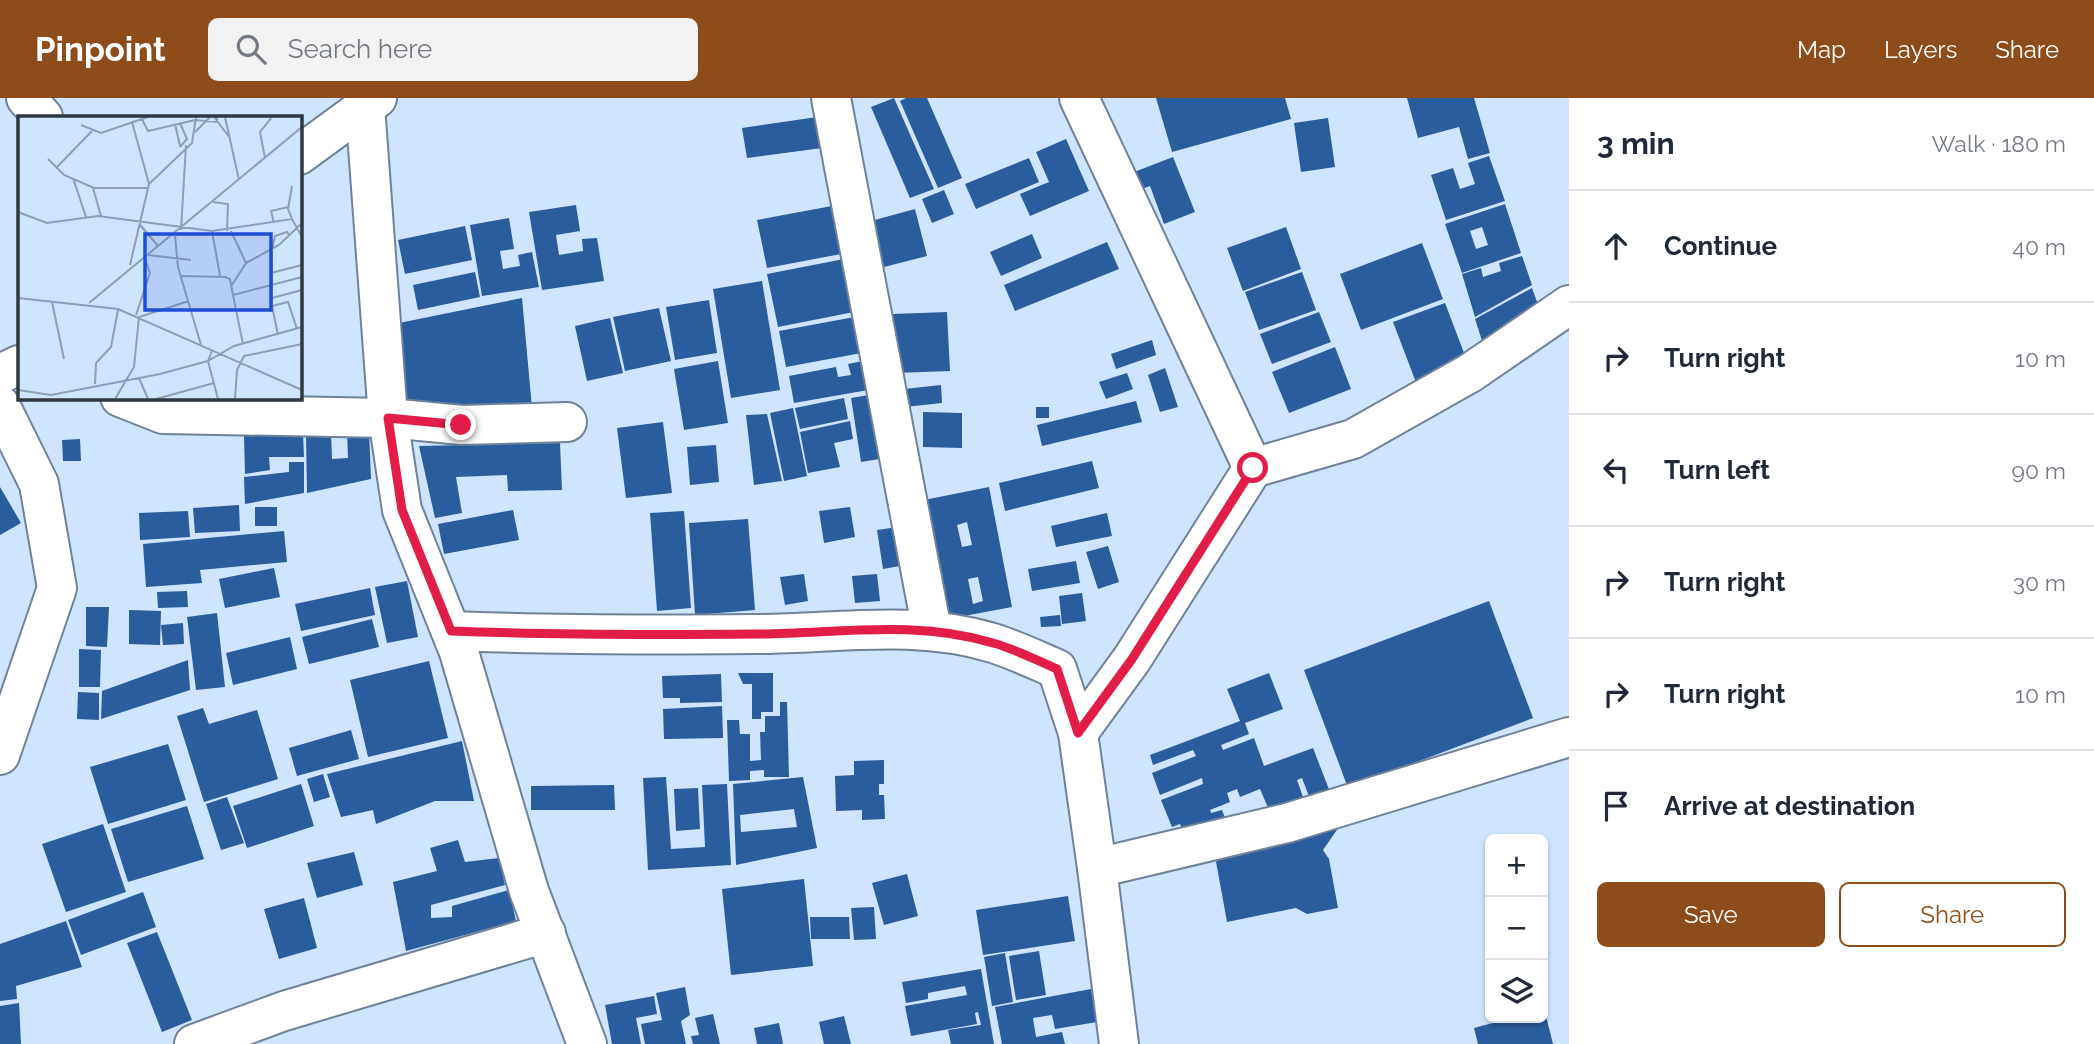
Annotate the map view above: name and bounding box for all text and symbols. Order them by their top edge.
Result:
search box [208,18,698,81]
text: Pinpoint [35,30,166,69]
icon: search [232,30,270,68]
text: Search here [288,34,432,64]
text: Map [1797,35,1846,64]
text: Layers [1884,35,1957,64]
text: Share [1995,35,2059,64]
inset map [18,116,301,399]
text: 3 min [1597,126,1675,161]
text: Walk · 180 m [1932,130,2066,157]
icon: ahead [1597,227,1635,265]
text: Continue [1664,231,1777,261]
text: 40 m [2012,233,2066,260]
icon: right [1597,339,1635,377]
text: Turn right [1664,343,1785,373]
text: 10 m [2015,345,2066,372]
route end [445,409,476,440]
icon: left [1597,451,1635,489]
route start [1237,452,1268,483]
text: Turn left [1664,455,1770,485]
text: 90 m [2011,457,2066,484]
icon: right [1597,563,1635,601]
text: Turn right [1664,567,1785,597]
text: 30 m [2013,569,2066,596]
icon: right [1597,675,1635,713]
text: Turn right [1664,679,1785,709]
text: 10 m [2015,681,2066,708]
icon: arrive [1597,787,1635,825]
text: Arrive at destination [1664,791,1915,821]
map controls [1485,834,1548,1023]
button: + [1485,834,1548,897]
button: Save [1597,882,1825,947]
button: Share [1839,882,2066,947]
button: − [1485,897,1548,960]
button: layers [1485,960,1548,1023]

